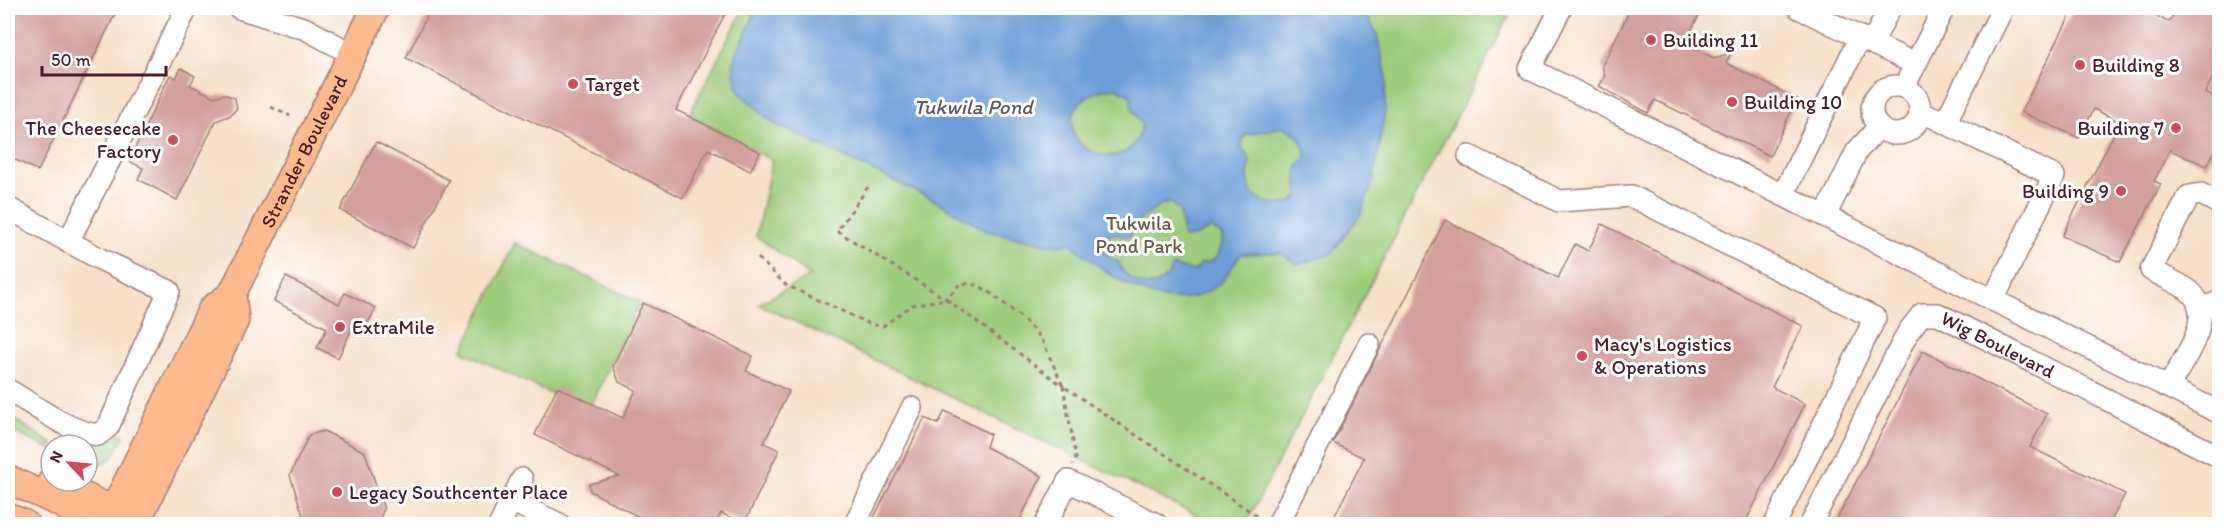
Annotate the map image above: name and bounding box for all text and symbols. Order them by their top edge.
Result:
place label: Building 11 [1663,28,1758,52]
marker: Building 11 [1644,33,1658,47]
scale bar [42,39,166,77]
text: 50 m [51,49,91,71]
place label: Building 8 [2092,53,2180,77]
marker: Building 8 [2073,58,2087,72]
street label: Strander Boulevard [255,71,352,232]
place label: Target [585,72,640,96]
marker: Target [566,77,580,91]
place label: Building 10 [1744,90,1842,114]
water label: Tukwila Pond [913,94,1034,119]
marker: Building 10 [1725,95,1739,109]
place label: The Cheesecake Factory [25,116,162,163]
place label: Building 7 [2077,116,2164,140]
marker: Building 7 [2169,121,2183,135]
marker: The Cheesecake Factory [166,133,180,147]
place label: Building 9 [2022,179,2109,203]
marker: Building 9 [2114,184,2128,198]
park label: Tukwila Pond Park [1095,211,1183,258]
street label: Wig Boulevard [1937,306,2059,383]
place label: ExtraMile [352,315,435,339]
marker: ExtraMile [333,320,347,334]
place label: Macy's Logistics & Operations [1594,332,1732,379]
marker: Macy's Logistics & Operations [1575,349,1589,363]
north arrow [39,433,99,493]
text: N [45,448,67,466]
place label: Legacy Southcenter Place [349,480,568,504]
marker: Legacy Southcenter Place [330,485,344,499]

